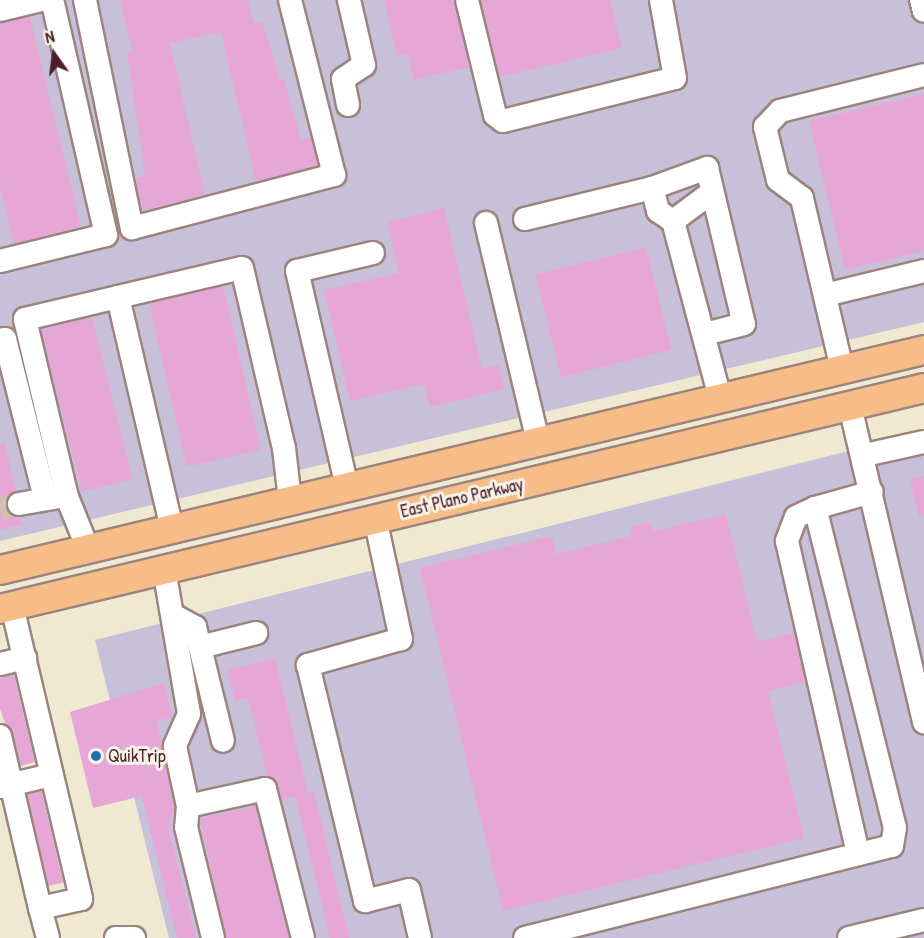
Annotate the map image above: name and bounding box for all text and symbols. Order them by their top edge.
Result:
north arrow [24,24,84,84]
text: N [43,25,56,48]
street label: East Plano Parkway [398,473,526,523]
place label: QuikTrip [108,745,166,767]
marker: QuikTrip [89,749,103,763]

